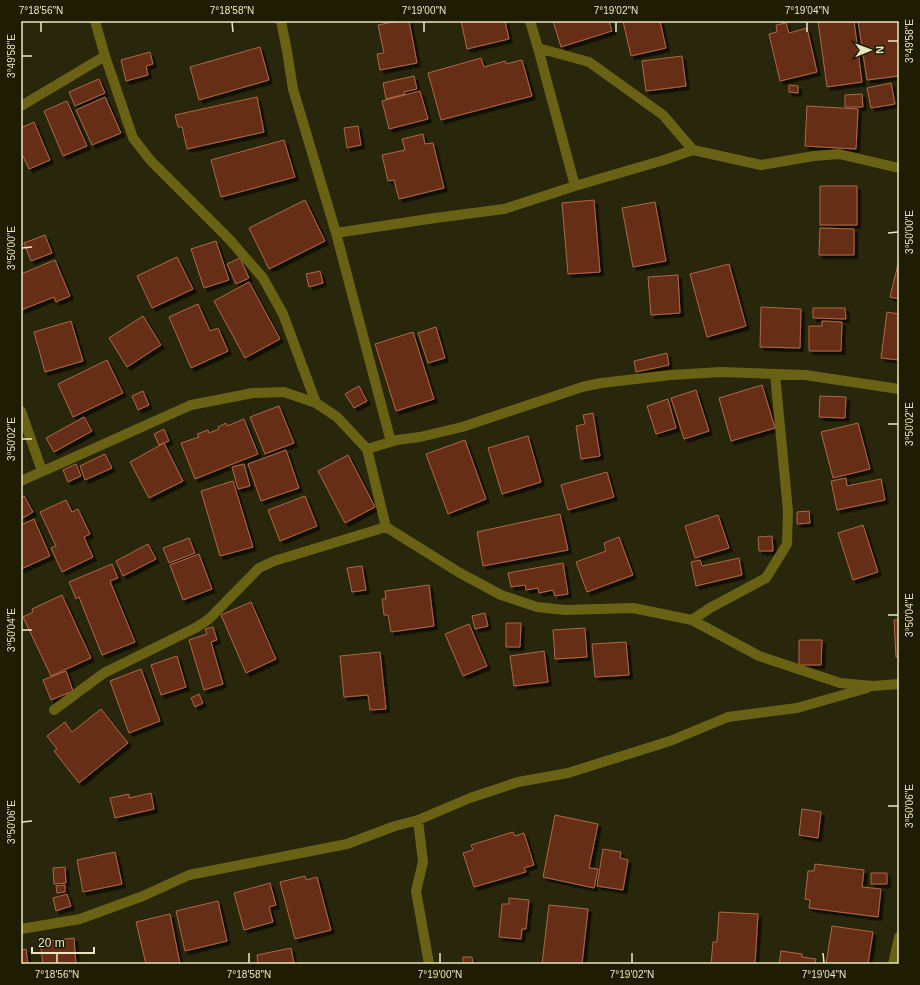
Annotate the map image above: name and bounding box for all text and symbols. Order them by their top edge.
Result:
text: 7°18'56"N [19,5,63,16]
text: 7°18'58"N [210,5,254,16]
text: 7°19'00"N [402,5,446,16]
text: 7°19'02"N [594,5,638,16]
text: 7°19'04"N [785,5,829,16]
text: 3°49'58"E [904,19,915,63]
north arrow [850,30,890,70]
text: 3°49'58"E [6,34,17,78]
text: N [874,46,886,54]
text: 3°50'00"E [904,210,915,254]
text: 3°50'00"E [6,226,17,270]
text: 3°50'02"E [904,402,915,446]
text: 3°50'02"E [6,417,17,461]
text: 3°50'04"E [904,593,915,637]
text: 3°50'04"E [6,608,17,652]
text: 3°50'06"E [904,784,915,828]
text: 3°50'06"E [6,800,17,844]
scale bar [32,929,94,955]
text: 20 m [38,936,65,950]
text: 7°18'56"N [35,969,79,980]
text: 7°18'58"N [227,969,271,980]
text: 7°19'00"N [418,969,462,980]
text: 7°19'02"N [610,969,654,980]
text: 7°19'04"N [802,969,846,980]

